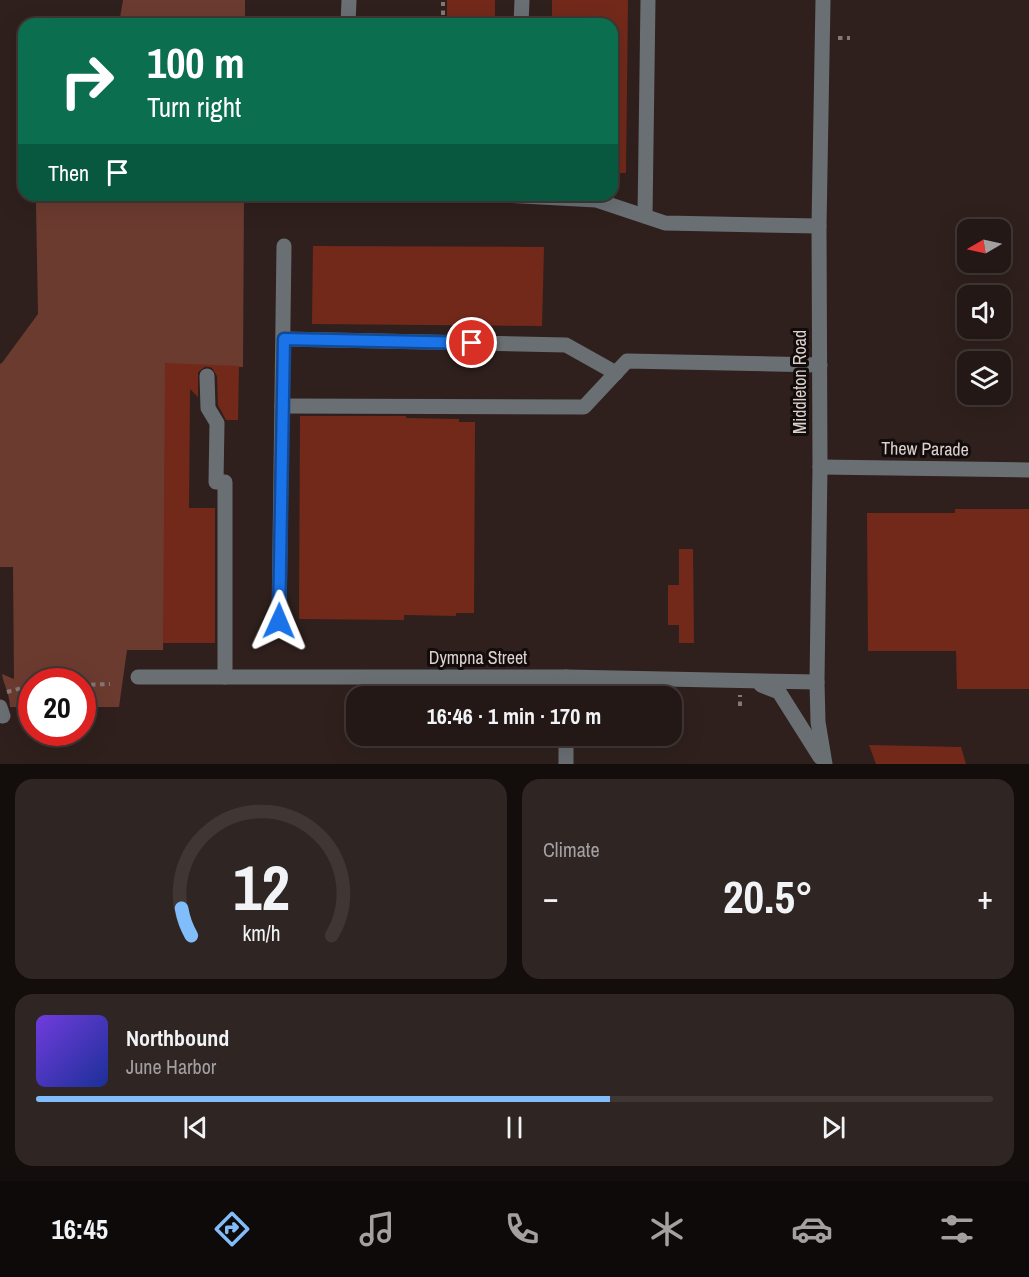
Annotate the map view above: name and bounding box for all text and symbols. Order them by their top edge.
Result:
text: 100 m [147,35,245,91]
icon: right [48,42,126,120]
text: Turn right [147,89,241,125]
icon: arrive [101,156,134,189]
text: Then [48,158,89,188]
north arrow [957,219,1011,273]
map controls [957,219,1011,405]
button: sound [957,285,1011,339]
pin [446,317,497,368]
icon: arrive [455,326,488,359]
street label: Middleton Road [787,330,812,434]
button: layers [957,351,1011,405]
street label: Thew Parade [881,435,969,462]
position arrow [247,589,311,653]
street label: Dympna Street [429,645,527,670]
speed limit sign: 20 [18,668,96,746]
text: 16:46 · 1 min · 170 m [427,701,601,731]
text: Climate [543,836,600,863]
text: 12 [233,845,289,929]
text: 20.5° [723,866,813,927]
text: − [543,875,559,919]
text: + [977,875,993,919]
text: km/h [242,919,280,948]
text: Northbound [126,1023,229,1053]
text: June Harbor [126,1053,216,1080]
icon: previous [179,1111,212,1144]
icon: pause [498,1111,531,1144]
icon: next [817,1111,850,1144]
icon: directions [211,1208,253,1250]
icon: music [356,1208,398,1250]
icon: phone [501,1208,543,1250]
icon: climate [646,1208,688,1250]
icon: car [791,1208,833,1250]
icon: filters [936,1208,978,1250]
text: 16:45 [51,1211,108,1247]

